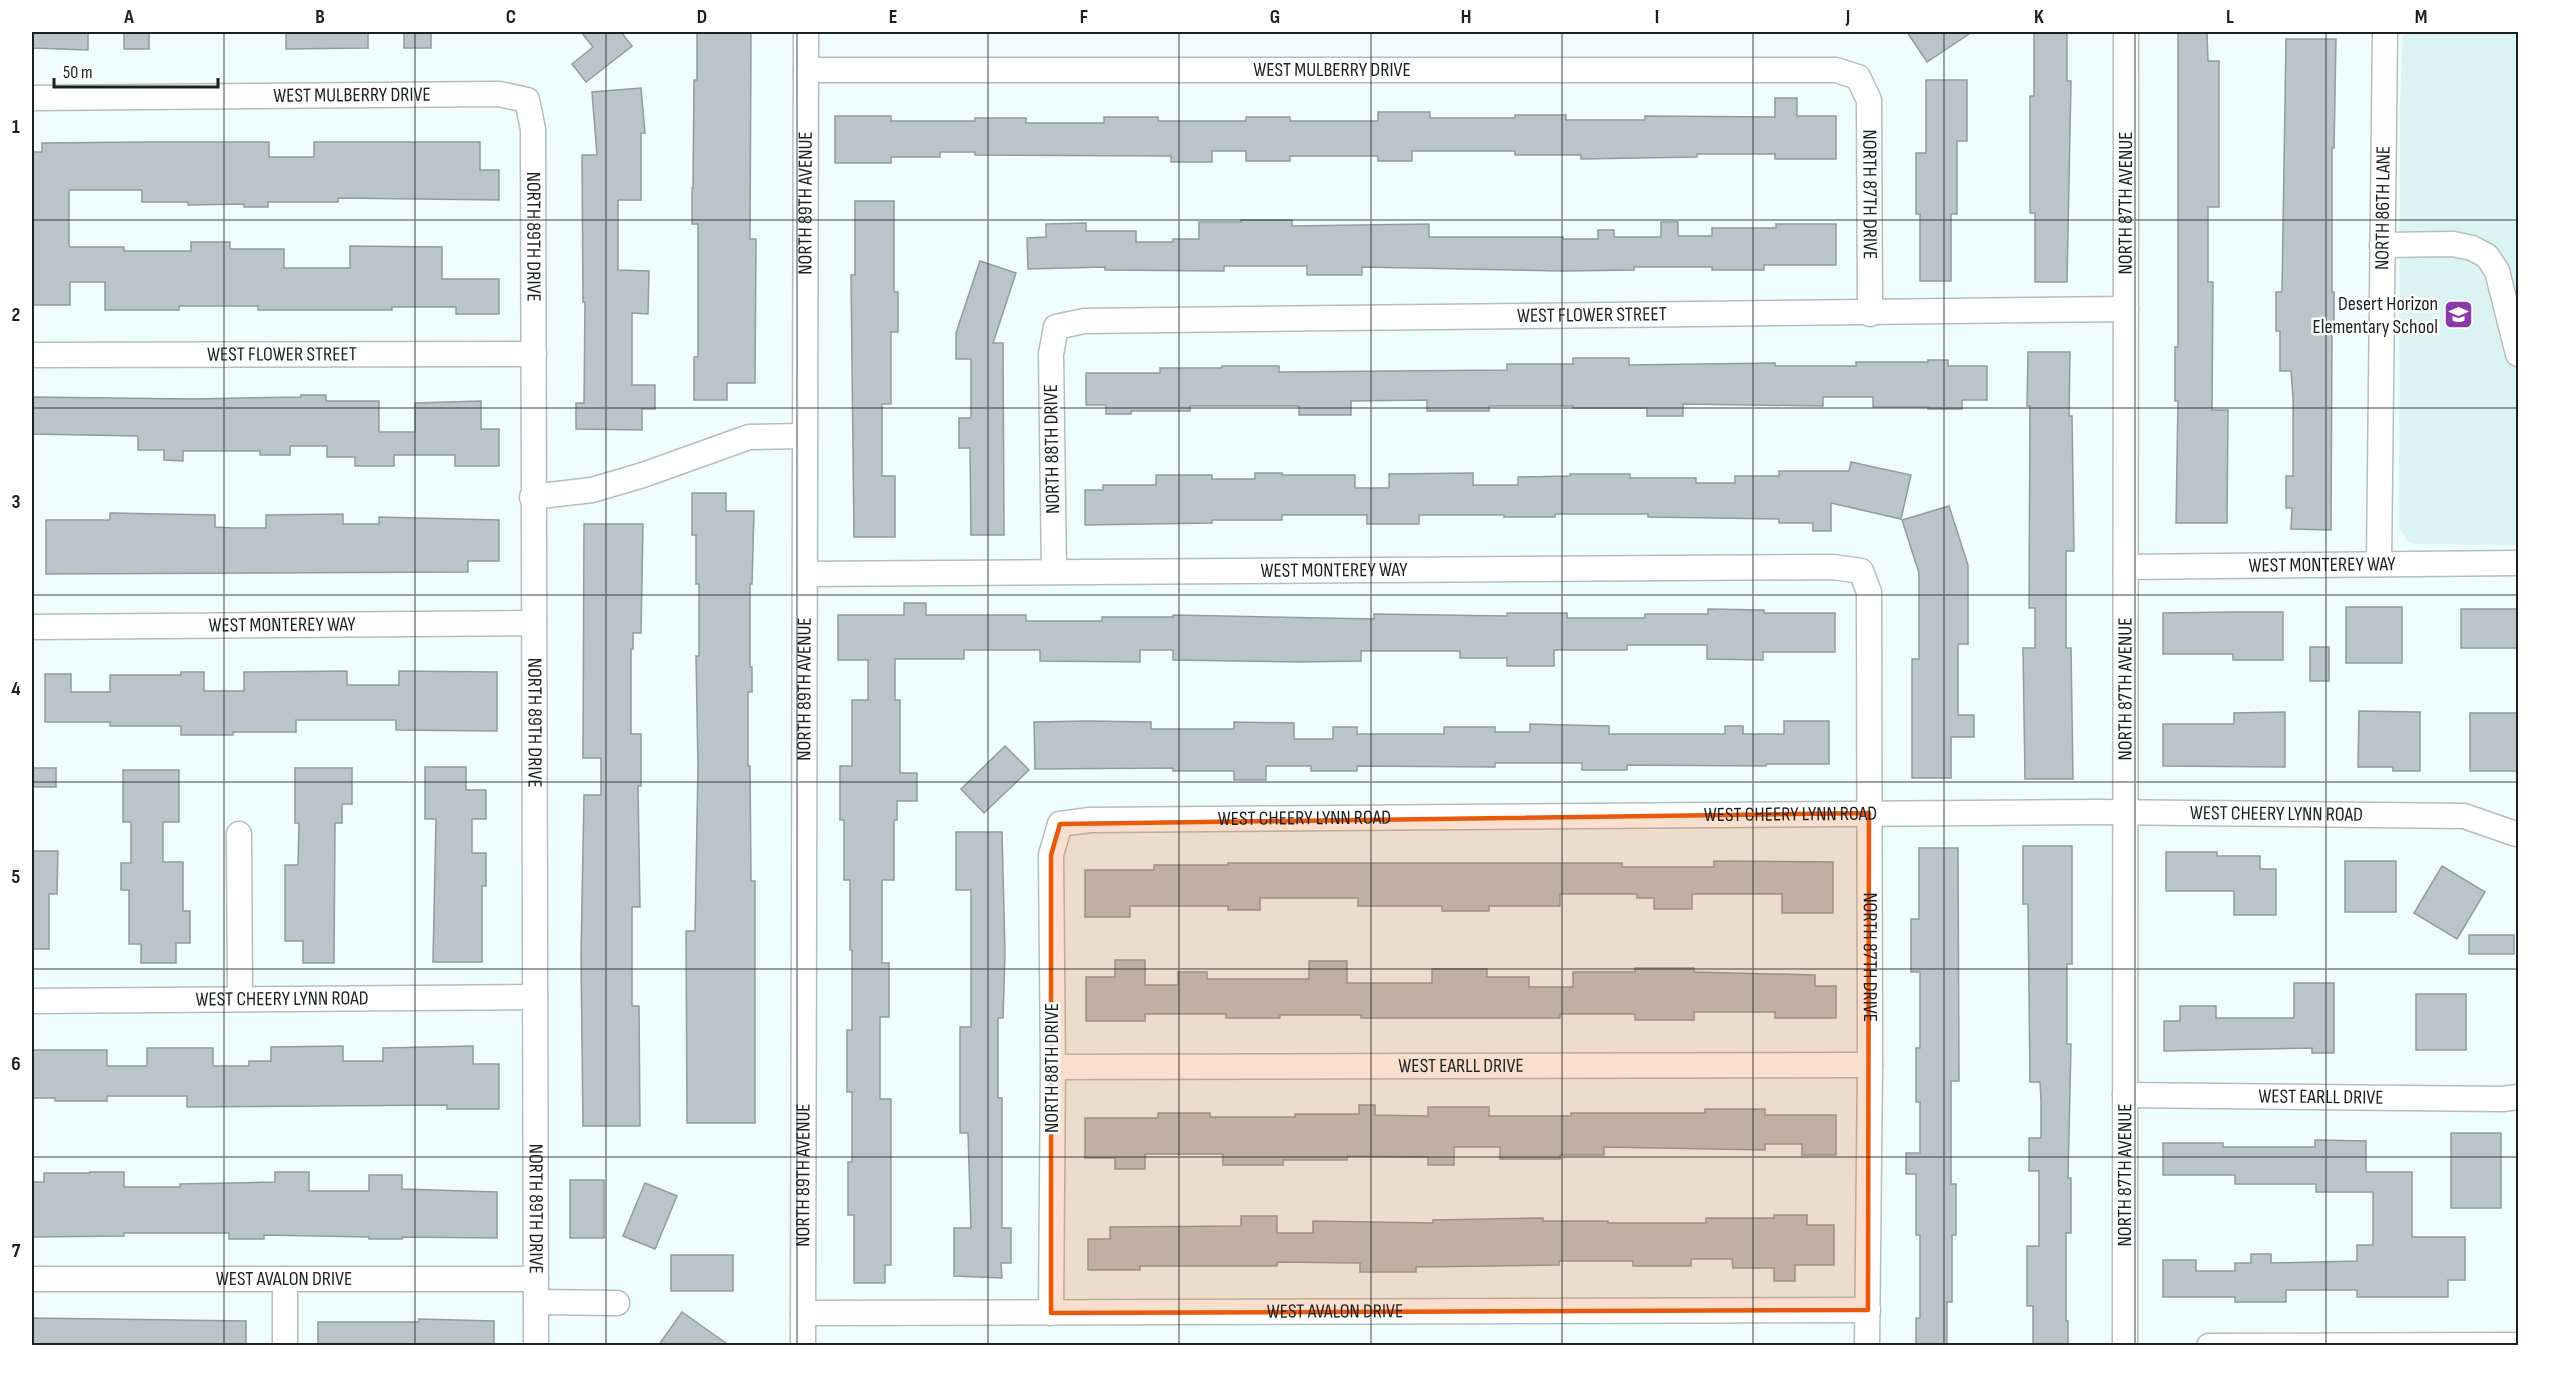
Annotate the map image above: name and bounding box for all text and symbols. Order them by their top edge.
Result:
text: A [123,5,134,29]
text: B [315,5,325,29]
text: C [506,5,516,29]
text: D [697,5,707,29]
text: E [889,5,897,29]
text: F [1080,5,1088,29]
text: G [1270,5,1280,29]
text: H [1461,5,1471,29]
text: I [1655,5,1659,29]
text: J [1845,5,1850,29]
text: K [2034,5,2044,29]
text: L [2226,5,2234,29]
text: M [2415,5,2427,29]
scale bar [54,51,218,89]
street label: WEST MULBERRY DRIVE [1253,58,1411,82]
text: 50 m [63,62,93,83]
street label: WEST MULBERRY DRIVE [273,83,431,108]
text: 1 [12,115,20,139]
street label: NORTH 87TH DRIVE [1857,130,1882,259]
street label: NORTH 89TH AVENUE [793,131,818,275]
street label: NORTH 87TH AVENUE [2114,132,2138,274]
street label: NORTH 86TH LANE [2370,146,2396,270]
street label: NORTH 89TH DRIVE [521,172,545,302]
place label: Desert Horizon Elementary School [2312,292,2438,339]
school or university icon: Desert Horizon Elementary School [2443,299,2475,331]
street label: WEST FLOWER STREET [1517,302,1667,328]
text: 2 [12,303,20,327]
street label: WEST FLOWER STREET [207,342,357,367]
street label: NORTH 88TH DRIVE [1039,384,1065,514]
text: 3 [12,490,21,514]
street label: WEST MONTEREY WAY [2248,552,2396,578]
street label: WEST MONTEREY WAY [1260,558,1408,583]
street label: WEST MONTEREY WAY [208,612,356,638]
street label: NORTH 89TH AVENUE [792,617,817,761]
street label: NORTH 87TH AVENUE [2113,618,2138,760]
street label: NORTH 89TH DRIVE [522,658,547,788]
text: 4 [11,677,21,701]
street label: WEST CHEERY LYNN ROAD [2190,801,2363,827]
street label: WEST CHEERY LYNN ROAD [1704,802,1877,827]
street label: WEST CHEERY LYNN ROAD [1218,806,1391,831]
text: 5 [12,865,21,889]
street label: NORTH 87TH DRIVE [1858,892,1882,1022]
street label: WEST CHEERY LYNN ROAD [195,986,369,1012]
street label: NORTH 88TH DRIVE [1040,1003,1064,1133]
text: 6 [11,1052,21,1076]
street label: WEST EARLL DRIVE [1398,1054,1524,1078]
street label: WEST EARLL DRIVE [2258,1084,2384,1110]
street label: NORTH 89TH AVENUE [791,1103,816,1247]
street label: NORTH 87TH AVENUE [2113,1104,2137,1246]
street label: NORTH 89TH DRIVE [524,1144,548,1274]
text: 7 [12,1239,21,1263]
street label: WEST AVALON DRIVE [216,1267,352,1291]
street label: WEST AVALON DRIVE [1267,1299,1403,1324]

